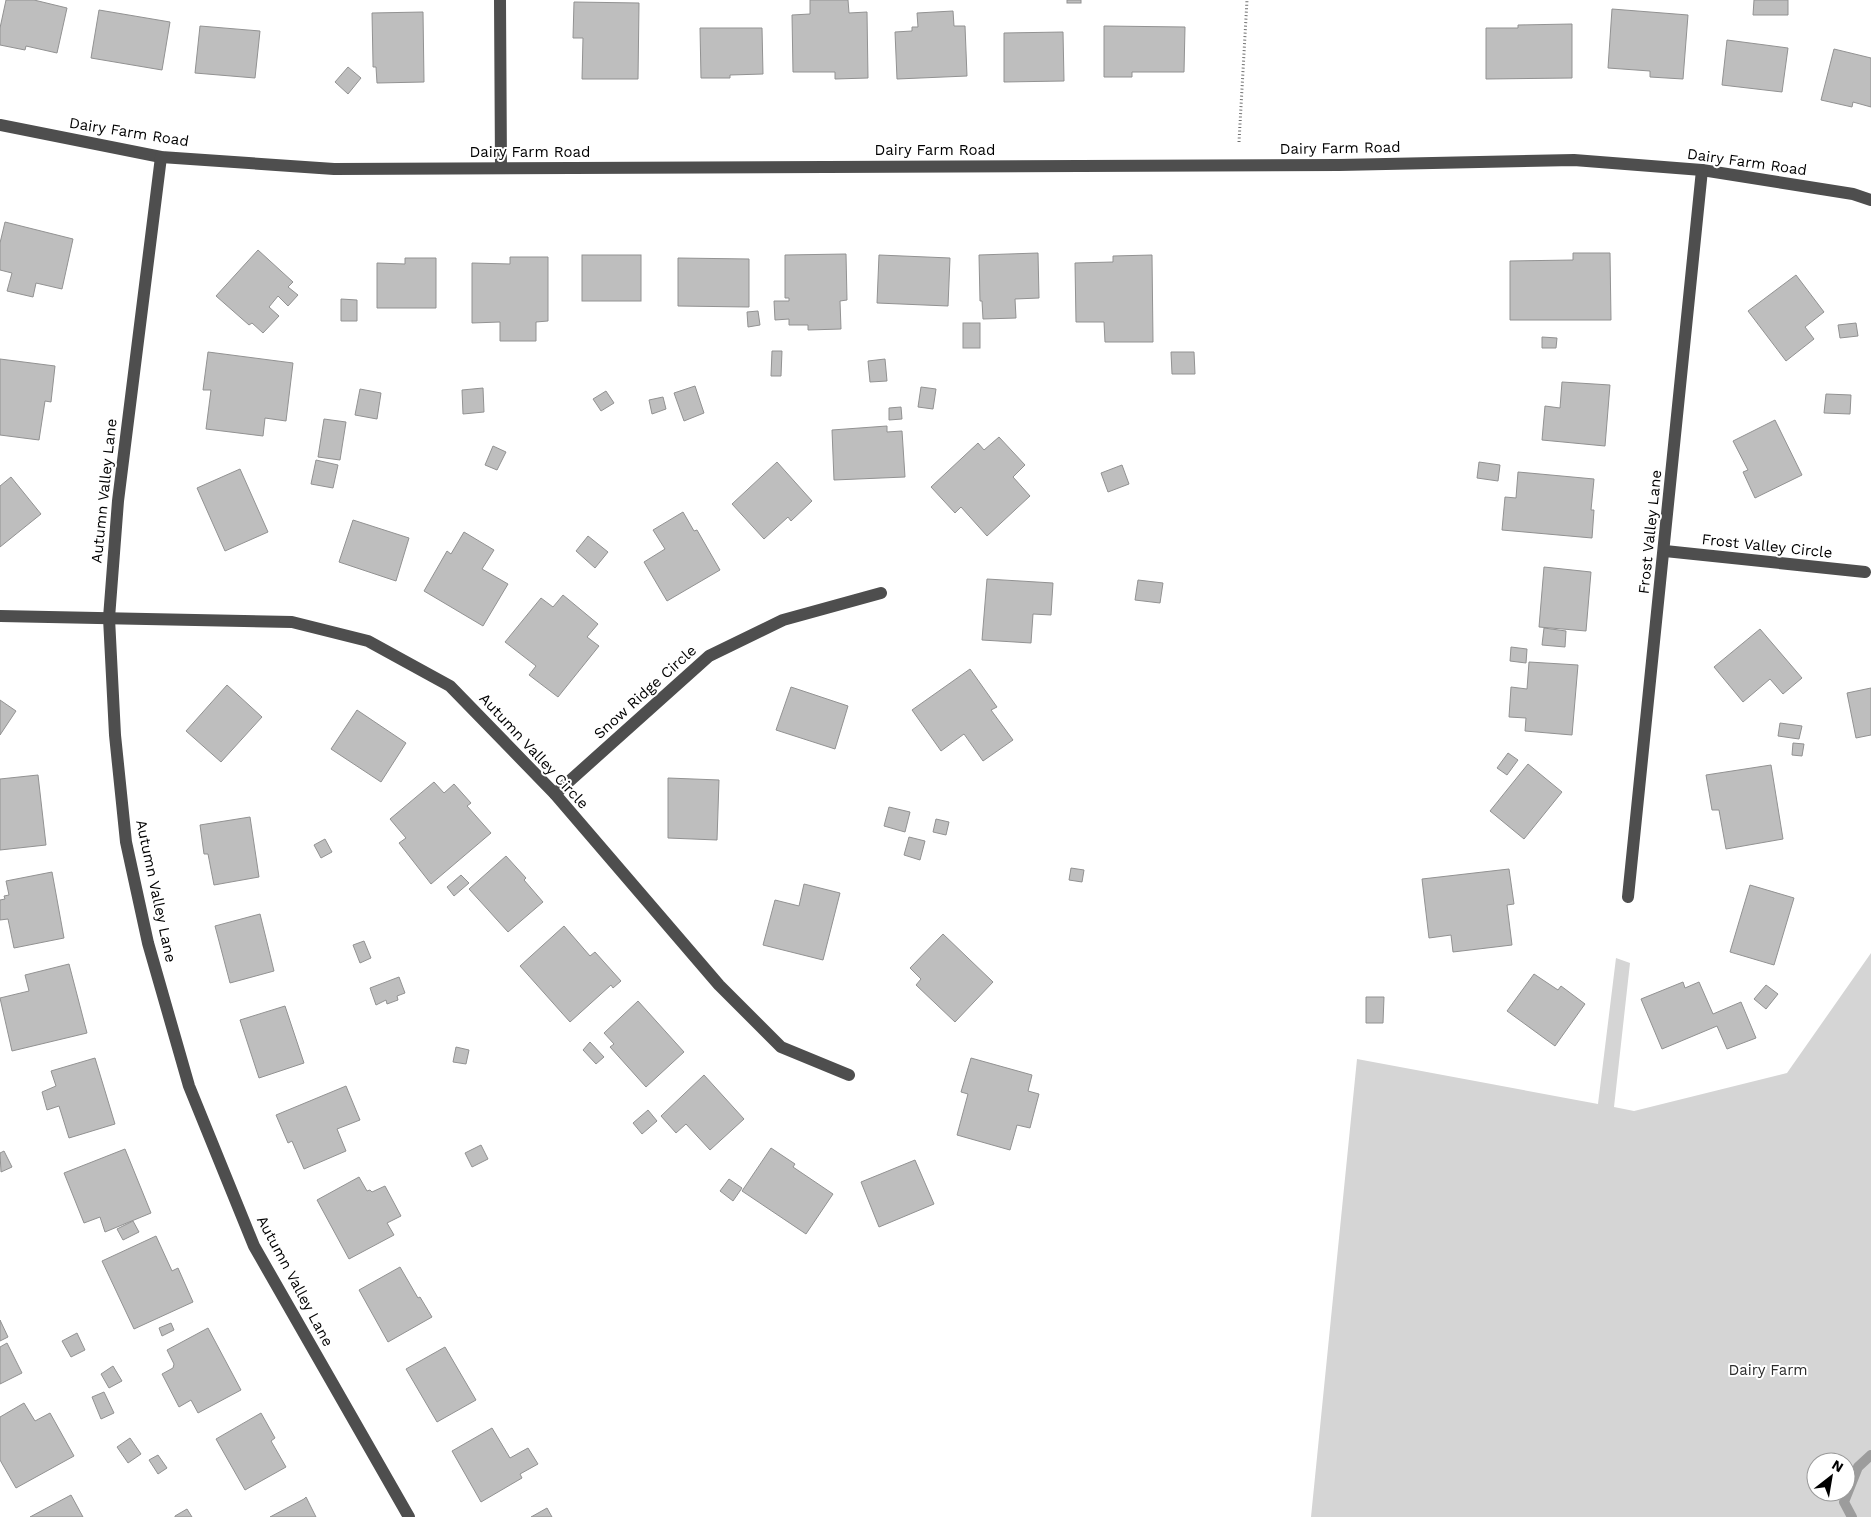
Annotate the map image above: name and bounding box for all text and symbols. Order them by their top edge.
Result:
street label: Dairy Farm Road [68,114,190,150]
street label: Dairy Farm Road [1279,138,1401,158]
street label: Dairy Farm Road [875,141,995,159]
street label: Dairy Farm Road [470,143,590,161]
street label: Dairy Farm Road [1686,145,1808,179]
street label: Autumn Valley Lane [87,418,121,564]
street label: Frost Valley Lane [1635,469,1665,595]
street label: Frost Valley Circle [1701,530,1833,562]
street label: Snow Ridge Circle [590,641,700,743]
street label: Autumn Valley Circle [476,689,592,813]
street label: Autumn Valley Lane [132,818,180,964]
street label: Autumn Valley Lane [253,1213,337,1349]
park label: Dairy Farm [1728,1361,1808,1379]
north arrow [1806,1452,1856,1502]
text: N [1829,1456,1846,1475]

